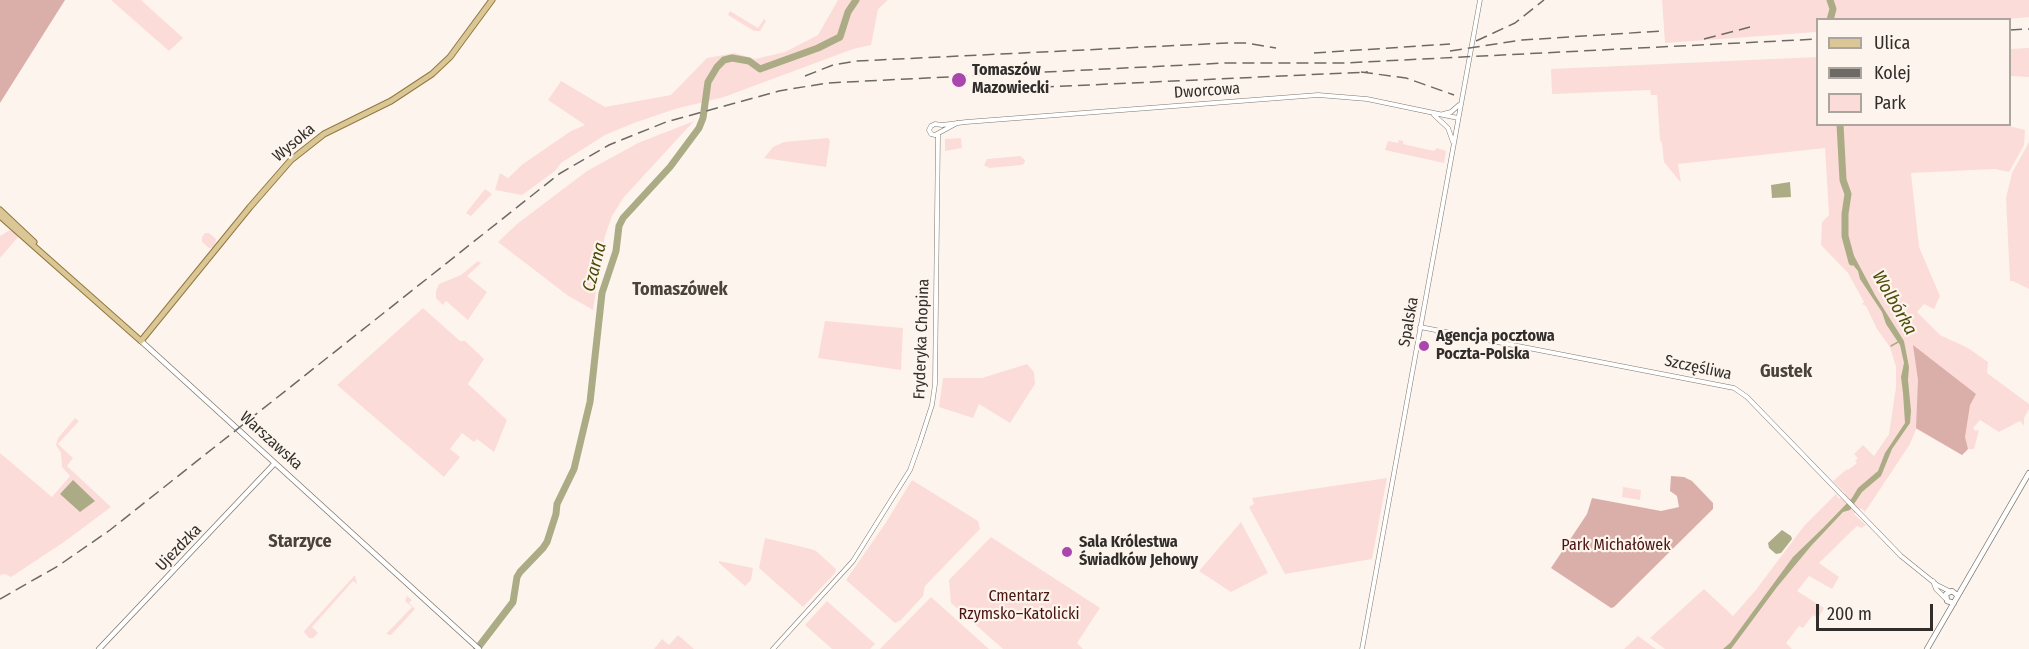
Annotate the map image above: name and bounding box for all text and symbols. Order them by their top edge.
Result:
legend [1816,18,2011,126]
text: Ulica [1874,32,1910,54]
place label: Tomaszów Mazowiecki [972,61,1049,99]
text: Kolej [1874,62,1911,84]
marker: Tomaszów Mazowiecki [950,71,968,89]
street label: Dworcowa [1173,79,1241,103]
text: Park [1874,92,1906,114]
street label: Wysoka [269,120,319,166]
water label: Czarna [578,240,612,294]
water label: Wolbórka [1867,267,1921,339]
street label: Fryderyka Chopina [910,278,934,400]
district label: Tomaszówek [632,279,728,301]
street label: Spalska [1395,296,1423,348]
place label: Agencja pocztowa Poczta-Polska [1436,327,1555,365]
marker: Agencja pocztowa Poczta-Polska [1417,339,1431,353]
street label: Szczęśliwa [1663,352,1733,384]
district label: Gustek [1760,361,1812,383]
street label: Warszawska [236,408,306,474]
street label: Ujezdzka [152,521,206,575]
district label: Starzyce [268,531,332,553]
place label: Sala Królestwa Świadków Jehowy [1079,533,1198,571]
park label: Park Michałówek [1561,536,1671,556]
marker: Sala Królestwa Świadków Jehowy [1060,545,1074,559]
park label: Cmentarz Rzymsko–Katolicki [959,587,1079,625]
scale bar [1819,592,1936,630]
text: 200 m [1827,603,1872,625]

